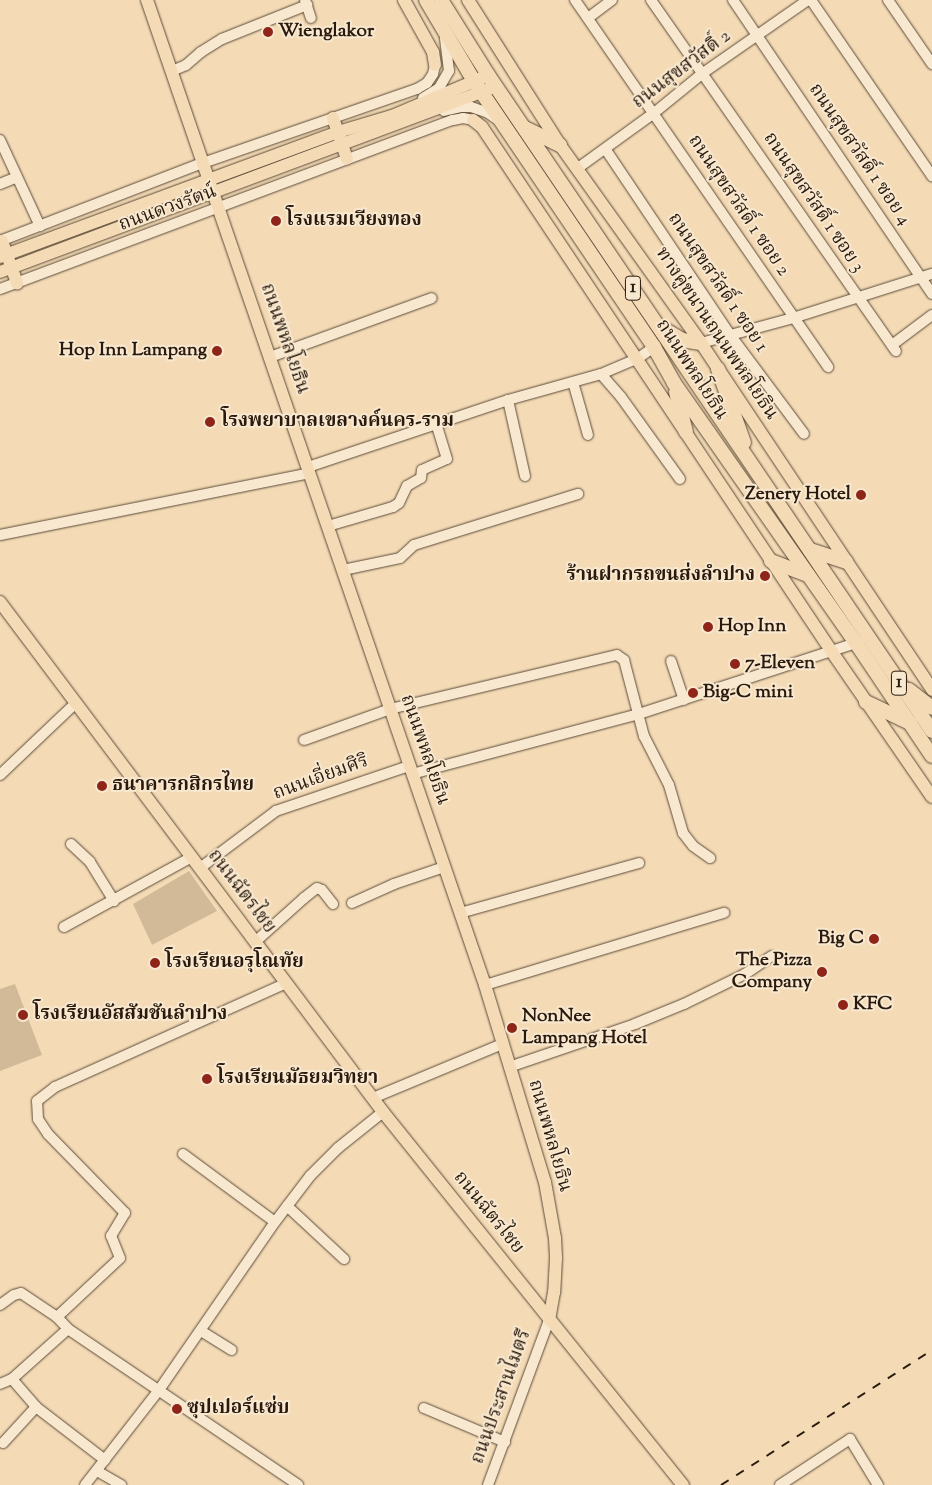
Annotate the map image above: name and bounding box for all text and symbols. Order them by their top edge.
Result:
place label: Wienglakor [278,21,374,43]
marker: Wienglakor [262,26,274,38]
street label: ถนนสุขสวัสดิ์ 2 [628,26,736,114]
street label: ถนนสุขสวัสดิ์ 1 ซอย 4 [803,80,915,230]
street label: ถนนสุขสวัสดิ์ 1 ซอย 3 [758,128,868,278]
street label: ถนนสุขสวัสดิ์ 1 ซอย 2 [682,131,794,281]
street label: ถนนดวงรัตน์ [116,181,220,237]
street label: ถนนสุขสวัสดิ์ 1 ซอย 1 [662,209,772,357]
place label: โรงแรมเวียงทอง [286,210,422,232]
marker: โรงแรมเวียงทอง [270,215,282,227]
street label: ทางคู่ขนานถนนพหลโยธิน [650,243,782,425]
road number: 1 [624,272,642,304]
street label: ถนนพหลโยธิน [254,281,314,397]
street label: ถนนพหลโยธิน [650,315,732,425]
place label: Hop Inn Lampang [59,340,207,362]
marker: Hop Inn Lampang [211,345,223,357]
place label: โรงพยาบาลเขลางค์นคร-ราม [221,411,454,433]
marker: โรงพยาบาลเขลางค์นคร-ราม [203,415,217,429]
place label: Zenery Hotel [745,484,851,506]
marker: Zenery Hotel [855,489,867,501]
place label: ร้านฝากรถขนส่งลำปาง [566,565,755,587]
marker: ร้านฝากรถขนส่งลำปาง [759,570,771,582]
place label: Hop Inn [718,616,787,638]
marker: Hop Inn [702,621,714,633]
place label: 7-Eleven [745,653,815,675]
marker: 7-Eleven [729,658,741,670]
road number: 1 [890,668,908,698]
place label: Big-C mini [703,682,793,704]
marker: Big-C mini [687,687,699,699]
street label: ถนนพหลโยธิน [394,692,454,808]
street label: ถนนเอี่ยมศิริ [270,750,372,806]
place label: ธนาคารกสิกรไทย [112,775,254,797]
marker: ธนาคารกสิกรไทย [96,780,108,792]
street label: ถนนฉัตรไชย [202,845,280,939]
place label: Big C [818,928,864,950]
marker: Big C [868,933,880,945]
place label: The Pizza Company [732,950,812,994]
place label: โรงเรียนอรุโณทัย [165,952,304,974]
marker: โรงเรียนอรุโณทัย [149,957,161,969]
marker: The Pizza Company [816,966,828,978]
place label: KFC [853,994,893,1016]
marker: KFC [837,999,849,1011]
place label: โรงเรียนอัสสัมชันลำปาง [33,1004,227,1026]
place label: NonNee Lampang Hotel [522,1006,647,1050]
marker: โรงเรียนอัสสัมชันลำปาง [17,1009,29,1021]
marker: NonNee Lampang Hotel [506,1022,518,1034]
place label: โรงเรียนมัธยมวิทยา [217,1068,378,1090]
marker: โรงเรียนมัธยมวิทยา [201,1073,213,1085]
street label: ถนนพหลโยธิน [522,1077,576,1195]
street label: ถนนฉัตรไชย [448,1167,528,1259]
street label: ถนนประสานไมตรี [467,1327,537,1467]
place label: ซุปเปอร์แซ่บ [187,1398,289,1420]
marker: ซุปเปอร์แซ่บ [171,1403,183,1415]

